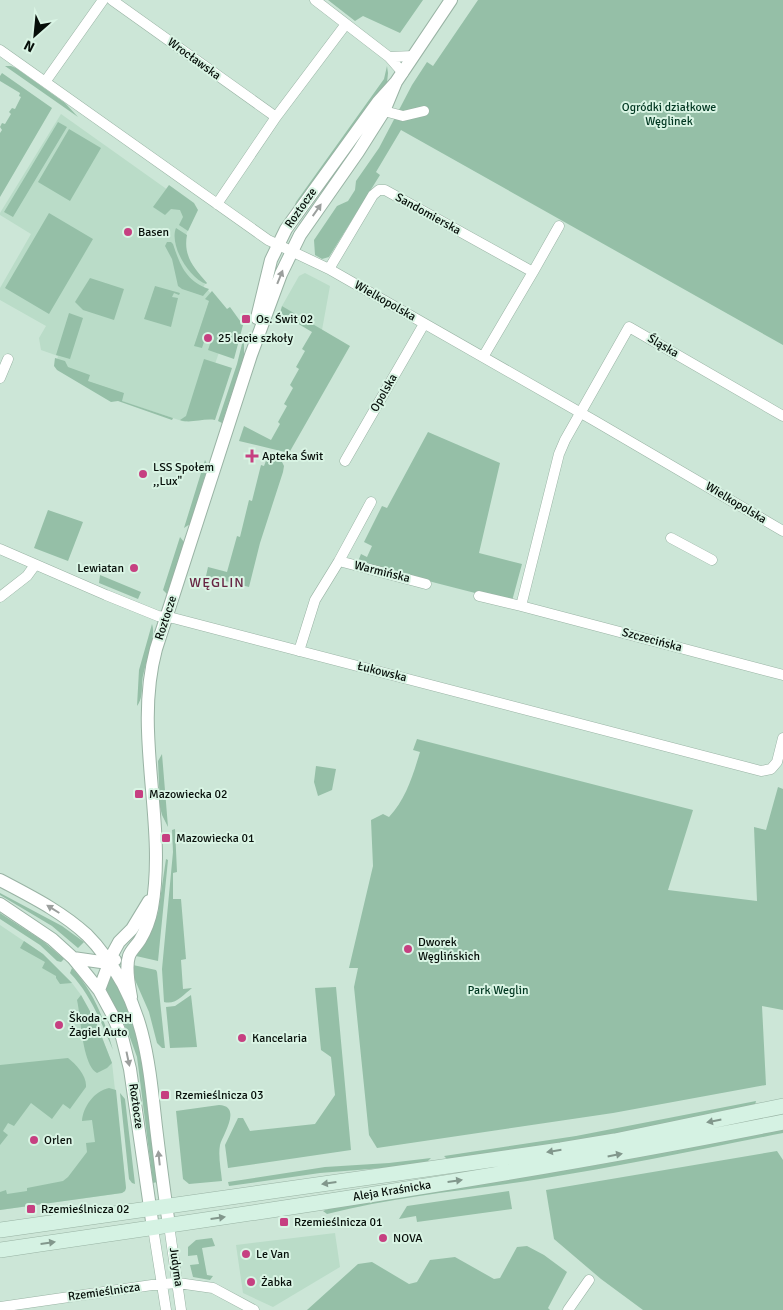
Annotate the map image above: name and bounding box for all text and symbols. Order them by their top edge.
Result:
north arrow [10,10,60,60]
street label: Wrocławska [164,35,224,83]
text: N [21,36,38,56]
park label: Ogródki działkowe Węglinek [622,100,716,129]
street label: Roztocze [282,185,320,231]
street label: Sandomierska [393,190,463,238]
one-way arrow [312,203,322,216]
place label: Basen [138,225,169,240]
marker: Basen [122,226,134,238]
one-way arrow [276,269,284,284]
street label: Wielkopolska [352,277,418,325]
place label: Os. Świt 02 [256,312,313,327]
marker: Os. Świt 02 [240,313,252,325]
place label: 25 lecie szkoły [218,331,294,346]
street label: Śląska [645,331,681,361]
marker: 25 lecie szkoły [202,332,214,344]
street label: Opolska [367,371,401,415]
place label: Apteka Świt [262,449,323,464]
marker: Apteka Świt [246,450,258,462]
place label: LSS Społem ,,Lux" [153,460,214,489]
marker: LSS Społem ,,Lux" [137,468,149,480]
street label: Wielkopolska [703,479,769,527]
street label: Warmińska [353,558,411,586]
place label: Lewiatan [77,561,124,576]
marker: Lewiatan [128,562,140,574]
district label: WĘGLIN [189,574,245,591]
street label: Roztocze [152,594,180,642]
street label: Szczecińska [620,625,684,655]
street label: Łukowska [356,659,408,685]
place label: Mazowiecka 02 [149,787,228,802]
marker: Mazowiecka 02 [133,788,145,800]
place label: Mazowiecka 01 [176,831,255,846]
marker: Mazowiecka 01 [160,832,172,844]
one-way arrow [46,904,59,913]
place label: Dworek Węglińskich [418,935,480,964]
marker: Dworek Węglińskich [402,943,414,955]
park label: Park Weglin [467,983,529,998]
place label: Škoda - CRH Żagiel Auto [69,1011,132,1040]
marker: Škoda - CRH Żagiel Auto [53,1019,65,1031]
place label: Kancelaria [252,1031,307,1046]
marker: Kancelaria [236,1032,248,1044]
one-way arrow [124,1052,132,1067]
street label: Roztocze [125,1082,147,1130]
place label: Rzemieślnicza 03 [175,1088,264,1103]
marker: Rzemieślnicza 03 [159,1089,171,1101]
one-way arrow [706,1117,721,1125]
place label: Orlen [44,1133,72,1148]
marker: Orlen [28,1134,40,1146]
one-way arrow [546,1147,562,1155]
one-way arrow [155,1150,163,1166]
one-way arrow [608,1150,624,1158]
street label: Aleja Kraśnicka [352,1177,432,1205]
one-way arrow [448,1177,464,1185]
one-way arrow [320,1179,336,1187]
place label: Rzemieślnicza 02 [41,1202,130,1217]
marker: Rzemieślnicza 02 [25,1203,37,1215]
one-way arrow [210,1214,226,1222]
place label: Rzemieślnicza 01 [294,1215,383,1230]
marker: Rzemieślnicza 01 [278,1216,290,1228]
place label: NOVA [393,1231,423,1246]
marker: NOVA [377,1232,389,1244]
one-way arrow [41,1239,57,1247]
street label: Judyma [166,1246,186,1288]
place label: Le Van [256,1247,290,1262]
marker: Le Van [240,1248,252,1260]
place label: Żabka [261,1275,292,1290]
marker: Żabka [245,1276,257,1288]
street label: Rzemieślnicza [67,1280,141,1304]

